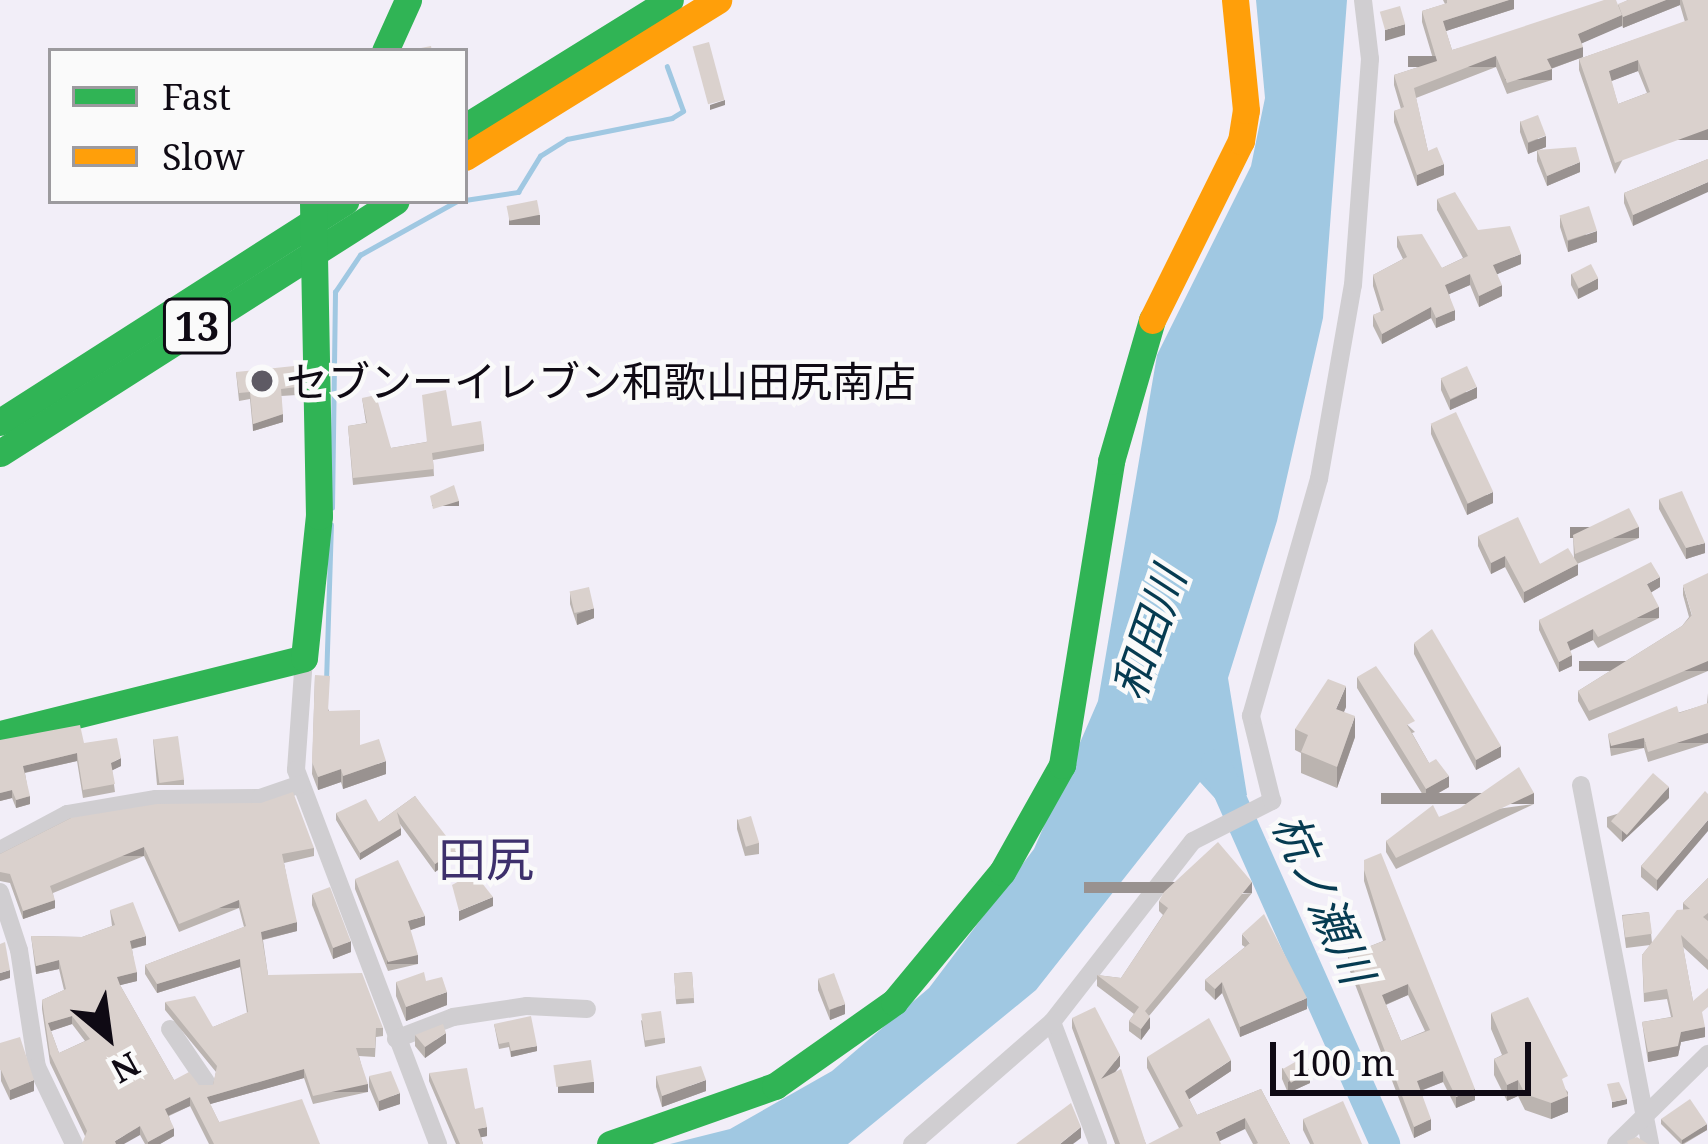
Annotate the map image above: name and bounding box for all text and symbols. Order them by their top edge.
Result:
legend [48,48,468,204]
text: Fast [162,72,231,121]
text: Slow [162,132,245,181]
road number: 13 [161,293,233,359]
place label: セブンーイレブン和歌山田尻南店 [286,356,916,406]
marker: セブンーイレブン和歌山田尻南店 [249,368,275,394]
water label: 和田川 [1100,560,1196,706]
water label: 杭ノ瀬川 [1263,805,1385,991]
district label: 田尻 [438,830,534,888]
north arrow [48,976,168,1096]
scale bar [1276,1018,1537,1092]
text: 100 m [1291,1038,1395,1087]
text: N [103,1042,148,1094]

